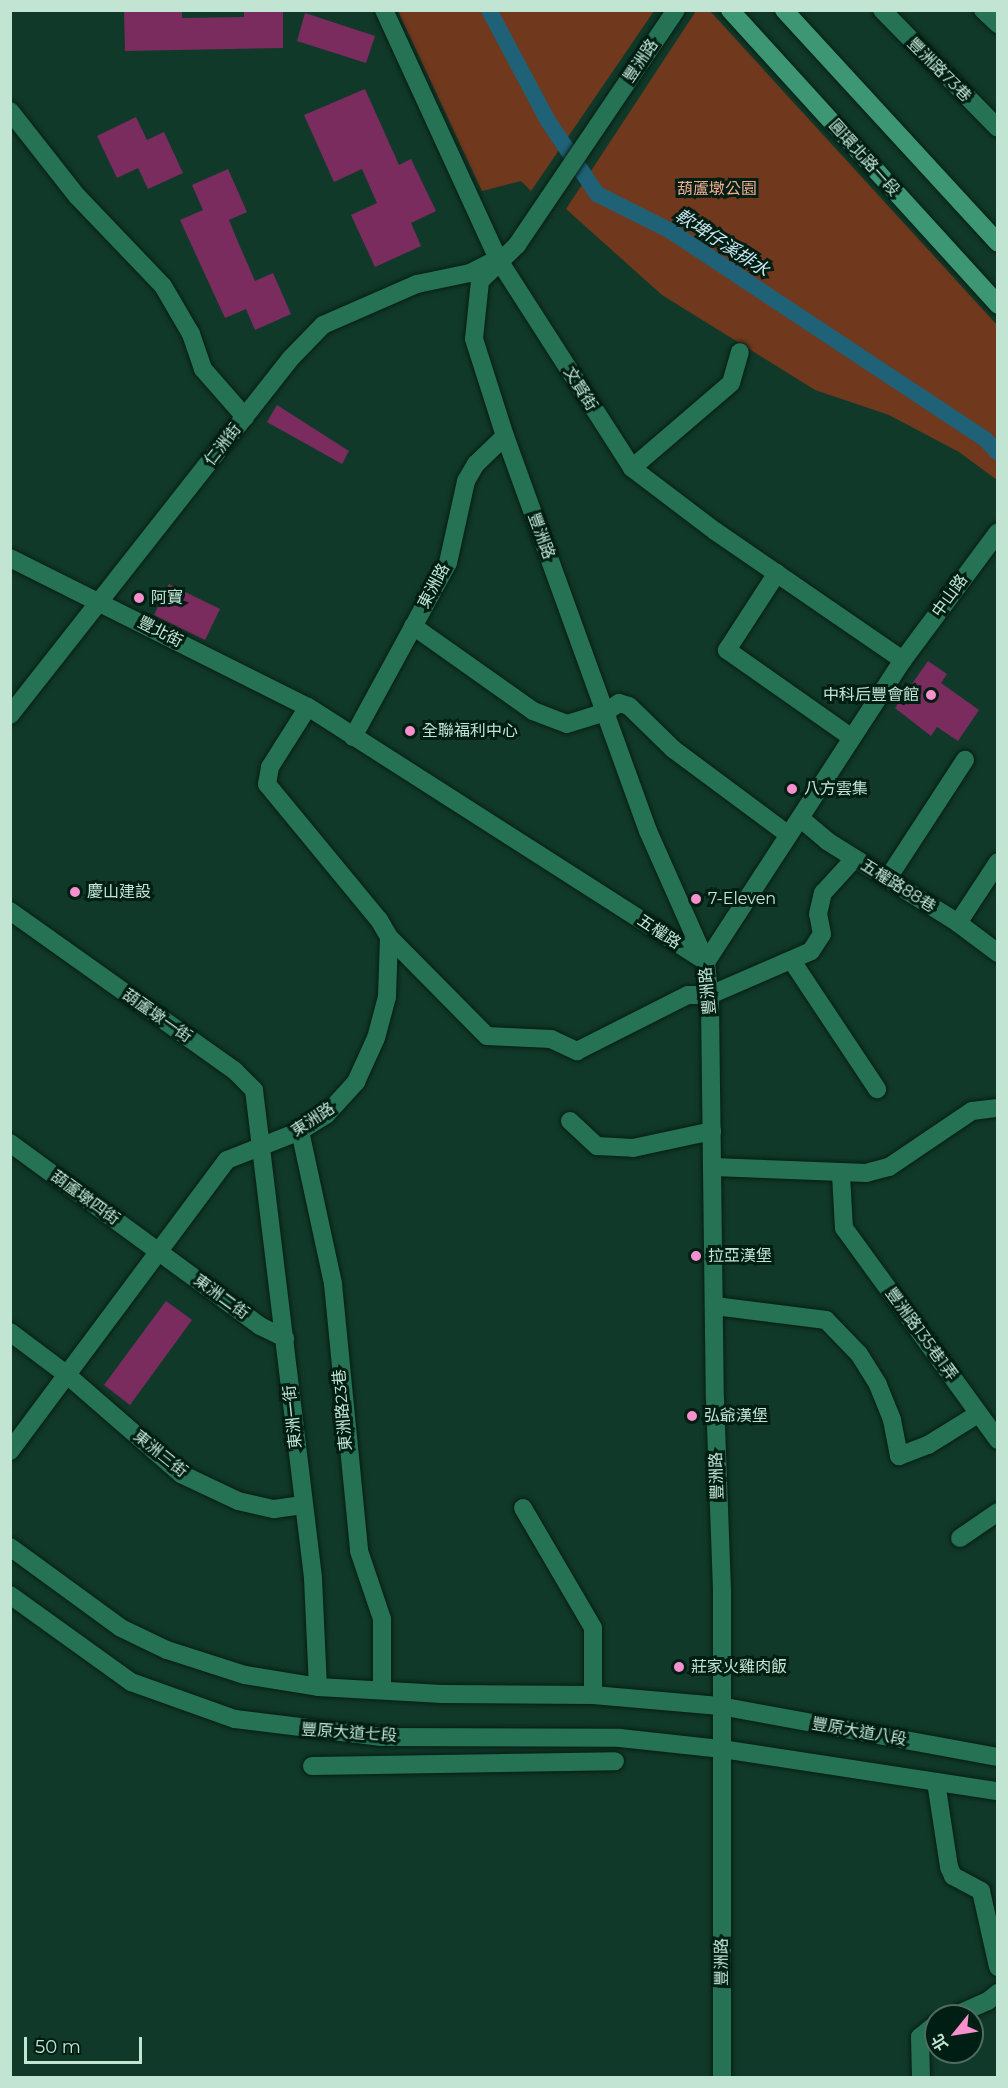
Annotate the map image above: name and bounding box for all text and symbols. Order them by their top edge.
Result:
street label: 豐洲路73巷 [903,34,975,106]
street label: 豐洲路 [620,36,662,86]
street label: 圓環北路一段 [825,116,903,200]
park label: 葫蘆墩公園 [677,179,757,199]
water label: 軟埤仔溪排水 [671,205,773,281]
street label: 文賢街 [559,364,601,414]
street label: 仁洲街 [201,420,245,470]
street label: 豐洲路 [524,510,558,562]
street label: 東洲路 [414,560,454,612]
street label: 中山路 [928,571,972,621]
place label: 阿寶 [151,588,183,608]
marker: 阿寶 [132,591,146,605]
street label: 豐北街 [134,613,186,651]
place label: 中科后豐會館 [823,685,919,705]
marker: 中科后豐會館 [924,688,938,702]
place label: 全聯福利中心 [422,721,518,741]
marker: 全聯福利中心 [403,724,417,738]
place label: 八方雲集 [804,779,868,799]
marker: 八方雲集 [785,782,799,796]
street label: 五權路88巷 [857,855,939,917]
place label: 慶山建設 [87,882,151,902]
marker: 慶山建設 [68,885,82,899]
place label: 7-Eleven [708,889,776,909]
marker: 7-Eleven [689,892,703,906]
street label: 五權路 [634,911,684,953]
street label: 豐洲路 [696,966,720,1016]
street label: 葫蘆墩一街 [119,985,195,1047]
street label: 東洲路 [288,1099,338,1141]
street label: 葫蘆墩四街 [47,1167,123,1229]
place label: 拉亞漢堡 [708,1246,772,1266]
marker: 拉亞漢堡 [689,1249,703,1263]
street label: 東洲二街 [189,1270,253,1324]
street label: 豐洲路135巷1弄 [881,1284,961,1384]
street label: 東洲路23巷 [330,1368,356,1452]
street label: 東洲一街 [280,1384,306,1450]
place label: 弘爺漢堡 [704,1406,768,1426]
marker: 弘爺漢堡 [685,1409,699,1423]
street label: 東洲三街 [129,1426,191,1482]
street label: 豐洲路 [707,1452,727,1500]
place label: 莊家火雞肉飯 [691,1657,787,1677]
marker: 莊家火雞肉飯 [672,1660,686,1674]
street label: 豐原大道八段 [810,1714,908,1750]
street label: 豐原大道七段 [300,1720,398,1746]
street label: 豐洲路 [712,1938,732,1986]
north arrow [924,2004,984,2064]
scale bar [27,2025,146,2063]
text: 北 [927,2031,952,2054]
text: 50 m [35,2036,81,2058]

